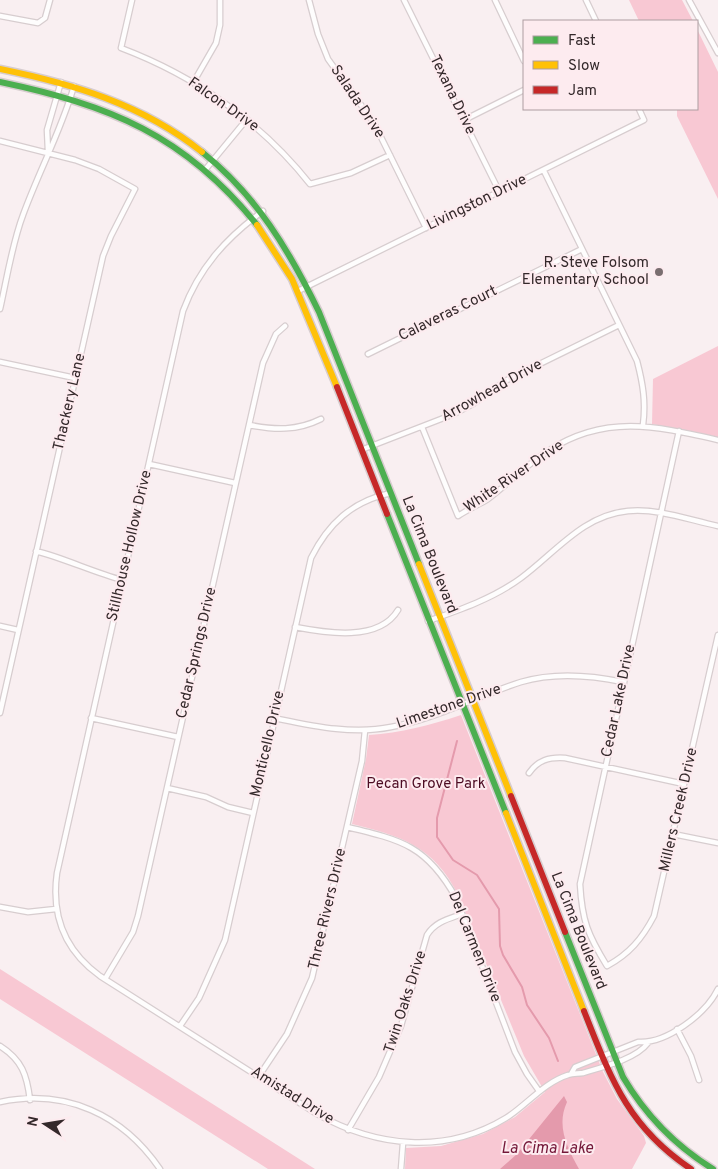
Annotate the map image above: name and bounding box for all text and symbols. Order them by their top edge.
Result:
legend [523,20,698,110]
text: Fast [568,32,596,51]
street label: Texana Drive [425,52,479,138]
text: Slow [568,57,600,76]
street label: Salada Drive [326,62,388,142]
street label: Falcon Drive [184,74,262,136]
text: Jam [568,82,597,101]
street label: Livingston Drive [424,171,530,235]
place label: R. Steve Folsom Elementary School [522,254,649,290]
marker: R. Steve Folsom Elementary School [653,266,665,278]
street label: Calaveras Court [395,282,501,346]
street label: Thackery Lane [50,352,90,452]
street label: Arrowhead Drive [438,355,546,427]
street label: White River Drive [460,437,568,517]
street label: Stillhouse Hollow Drive [103,469,157,623]
street label: La Cima Boulevard [397,493,461,617]
street label: Cedar Springs Drive [173,585,221,721]
street label: Cedar Lake Drive [598,643,640,759]
street label: Limestone Drive [394,680,504,734]
street label: Monticello Drive [247,689,289,799]
street label: Millers Creek Drive [655,746,703,874]
park label: Pecan Grove Park [366,775,486,794]
street label: Three Rivers Drive [305,846,351,972]
street label: La Cima Boulevard [546,869,610,993]
street label: Del Carmen Drive [443,889,505,1005]
street label: Twin Oaks Drive [380,948,432,1056]
street label: Amistad Drive [247,1063,337,1129]
north arrow [20,1099,70,1149]
text: N [24,1115,43,1128]
water label: La Cima Lake [501,1139,594,1159]

